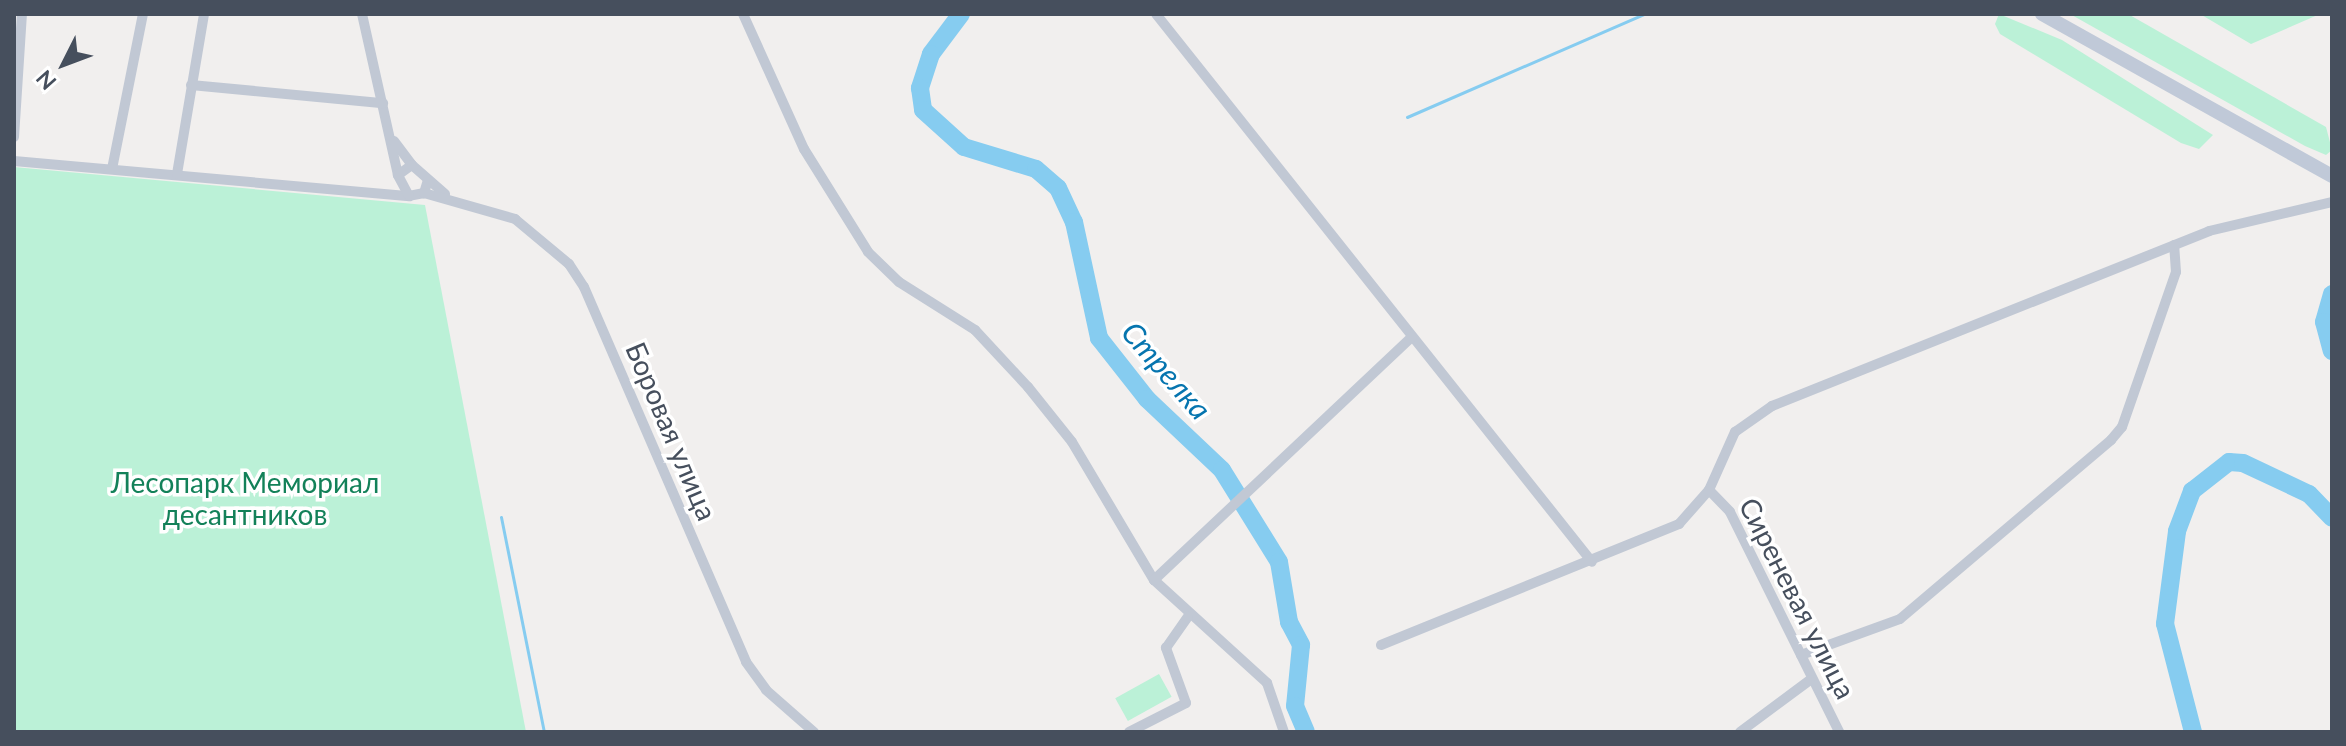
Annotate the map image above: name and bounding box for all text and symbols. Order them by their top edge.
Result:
north arrow [24,24,104,104]
text: N [30,65,62,96]
water label: Стрелка [1115,314,1219,426]
street label: Боровая улица [619,337,725,525]
park label: Лесопарк Мемориал десантников [111,465,379,531]
street label: Сиреневая улица [1733,492,1863,704]

